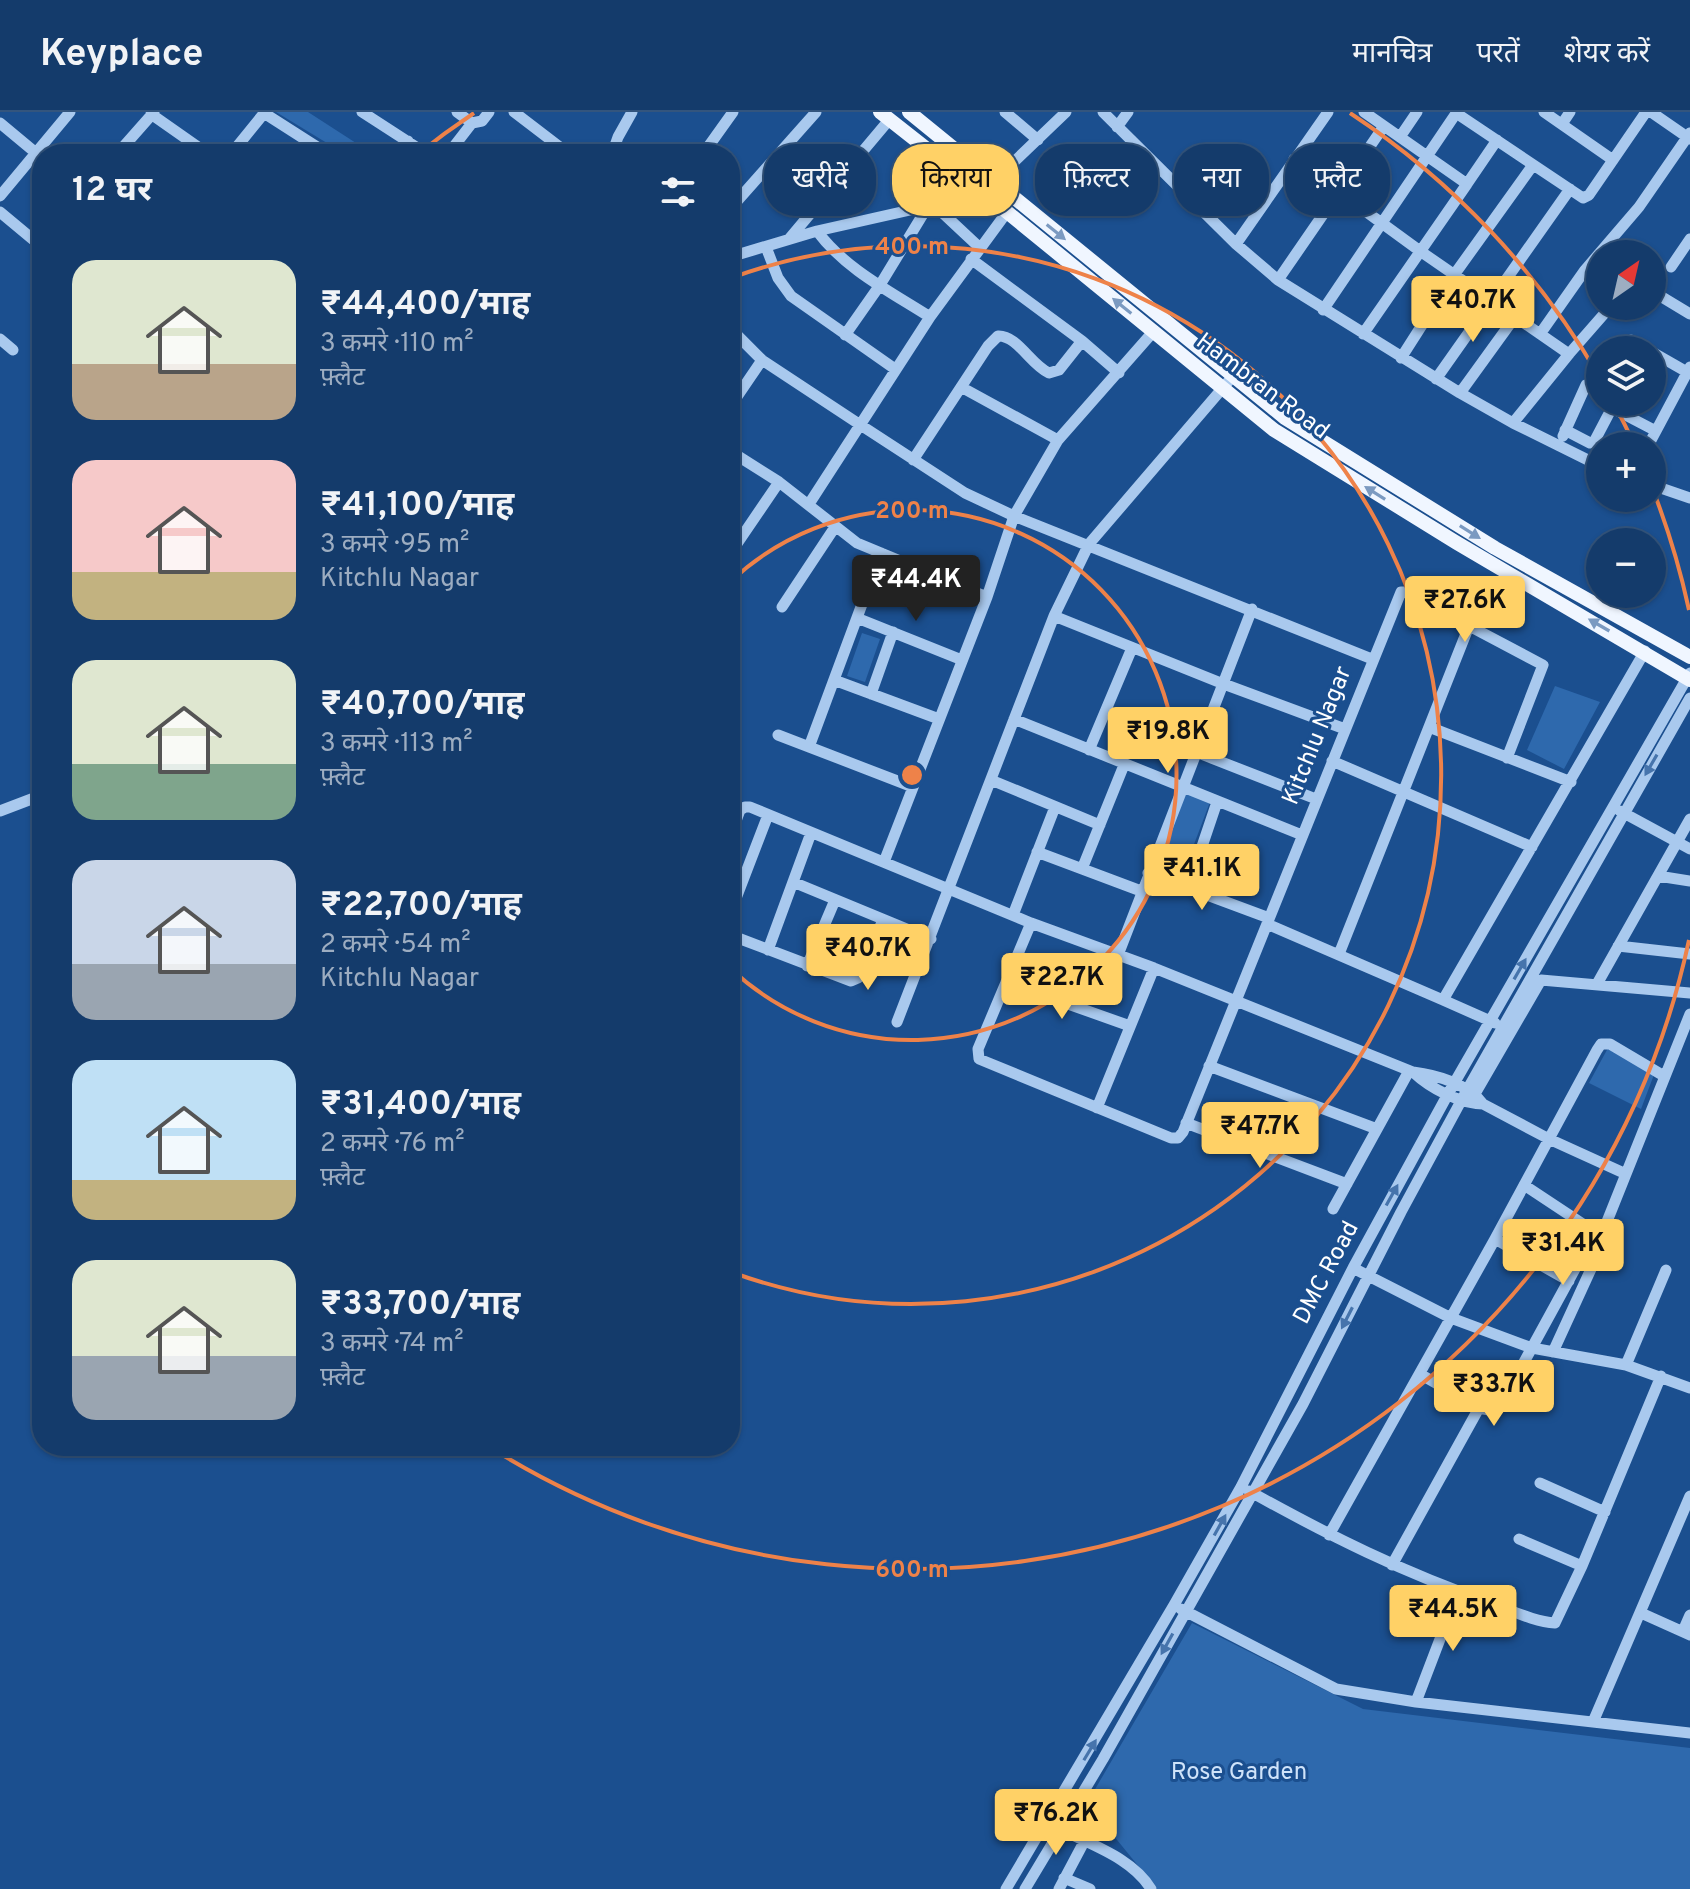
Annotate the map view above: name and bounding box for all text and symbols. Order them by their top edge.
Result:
text: Keyplace [40,31,204,80]
text: मानचित्र [1352,37,1432,73]
text: परतें [1476,37,1520,73]
text: शेयर करें [1564,37,1650,73]
chip: खरीदें [764,144,876,216]
chip: किराया [892,144,1019,216]
chip: फ़िल्टर [1035,144,1158,216]
chip: नया [1174,144,1269,216]
chip: फ़्लैट [1285,144,1390,216]
text: 12 घर [72,170,152,213]
icon: filters [656,170,700,214]
one-way arrow [1046,223,1066,240]
text: 400 m [875,233,949,263]
north arrow [1586,240,1666,320]
map controls [1586,240,1666,608]
pin: ₹40.7K [1408,276,1538,344]
text: ₹44,400/माह [320,284,530,327]
text: ₹40.7K [1429,285,1517,318]
icon: home [136,292,232,388]
one-way arrow [1111,297,1132,314]
street label: Hambran Road [1189,327,1335,447]
text: 3 कमरे · 110 m² [320,328,474,361]
button: layers [1586,336,1666,416]
text: फ़्लैट [320,362,365,395]
button: + [1586,432,1666,512]
text: ₹41,100/माह [320,485,514,528]
one-way arrow [1364,486,1386,500]
icon: home [136,492,232,588]
text: 200 m [875,497,949,527]
one-way arrow [1459,525,1481,539]
button: − [1586,528,1666,608]
text: 3 कमरे · 95 m² [320,529,469,562]
pin: ₹44.4K [851,555,981,623]
text: Kitchlu Nagar [320,563,479,596]
text: ₹44.4K [870,564,962,597]
pin: ₹27.6K [1400,576,1530,644]
text: ₹27.6K [1423,585,1507,618]
one-way arrow [1588,618,1610,632]
street label: Kitchlu Nagar [1277,662,1359,810]
text: ₹40,700/माह [320,684,524,727]
icon: home [136,692,232,788]
pin: ₹19.8K [1103,707,1233,775]
text: ₹19.8K [1126,716,1210,749]
text: 3 कमरे · 113 m² [320,728,473,761]
one-way arrow [1645,754,1658,777]
centre of rings [898,761,926,789]
text: फ़्लैट [320,762,365,795]
pin: ₹41.1K [1137,844,1267,912]
text: ₹41.1K [1162,853,1242,886]
text: ₹22,700/माह [320,885,522,928]
icon: home [136,892,232,988]
pin: ₹40.7K [803,924,933,992]
text: 2 कमरे · 54 m² [320,929,471,962]
text: ₹40.7K [824,933,912,966]
pin: ₹22.7K [997,953,1127,1021]
one-way arrow [1513,958,1527,980]
text: ₹22.7K [1019,962,1105,995]
text: Kitchlu Nagar [320,963,479,996]
text: ₹31,400/माह [320,1084,521,1127]
icon: home [136,1092,232,1188]
pin: ₹47.7K [1195,1102,1325,1170]
text: ₹47.7K [1220,1111,1300,1144]
text: 2 कमरे · 76 m² [320,1128,465,1161]
text: फ़्लैट [320,1162,365,1195]
one-way arrow [1385,1184,1399,1207]
street label: DMC Road [1287,1216,1367,1330]
pin: ₹31.4K [1498,1219,1628,1287]
text: ₹31.4K [1521,1228,1605,1261]
text: ₹33,700/माह [320,1284,520,1327]
icon: home [136,1292,232,1388]
one-way arrow [1340,1307,1353,1330]
text: 3 कमरे · 74 m² [320,1328,464,1361]
pin: ₹33.7K [1429,1360,1559,1428]
text: फ़्लैट [320,1362,365,1395]
text: ₹33.7K [1452,1369,1536,1402]
one-way arrow [1212,1514,1226,1536]
text: 600 m [875,1556,949,1586]
pin: ₹44.5K [1388,1585,1518,1653]
text: ₹44.5K [1407,1594,1499,1627]
one-way arrow [1160,1633,1174,1655]
one-way arrow [1083,1739,1097,1761]
park label: Rose Garden [1171,1758,1307,1788]
pin: ₹76.2K [991,1789,1121,1857]
text: ₹76.2K [1013,1798,1099,1831]

